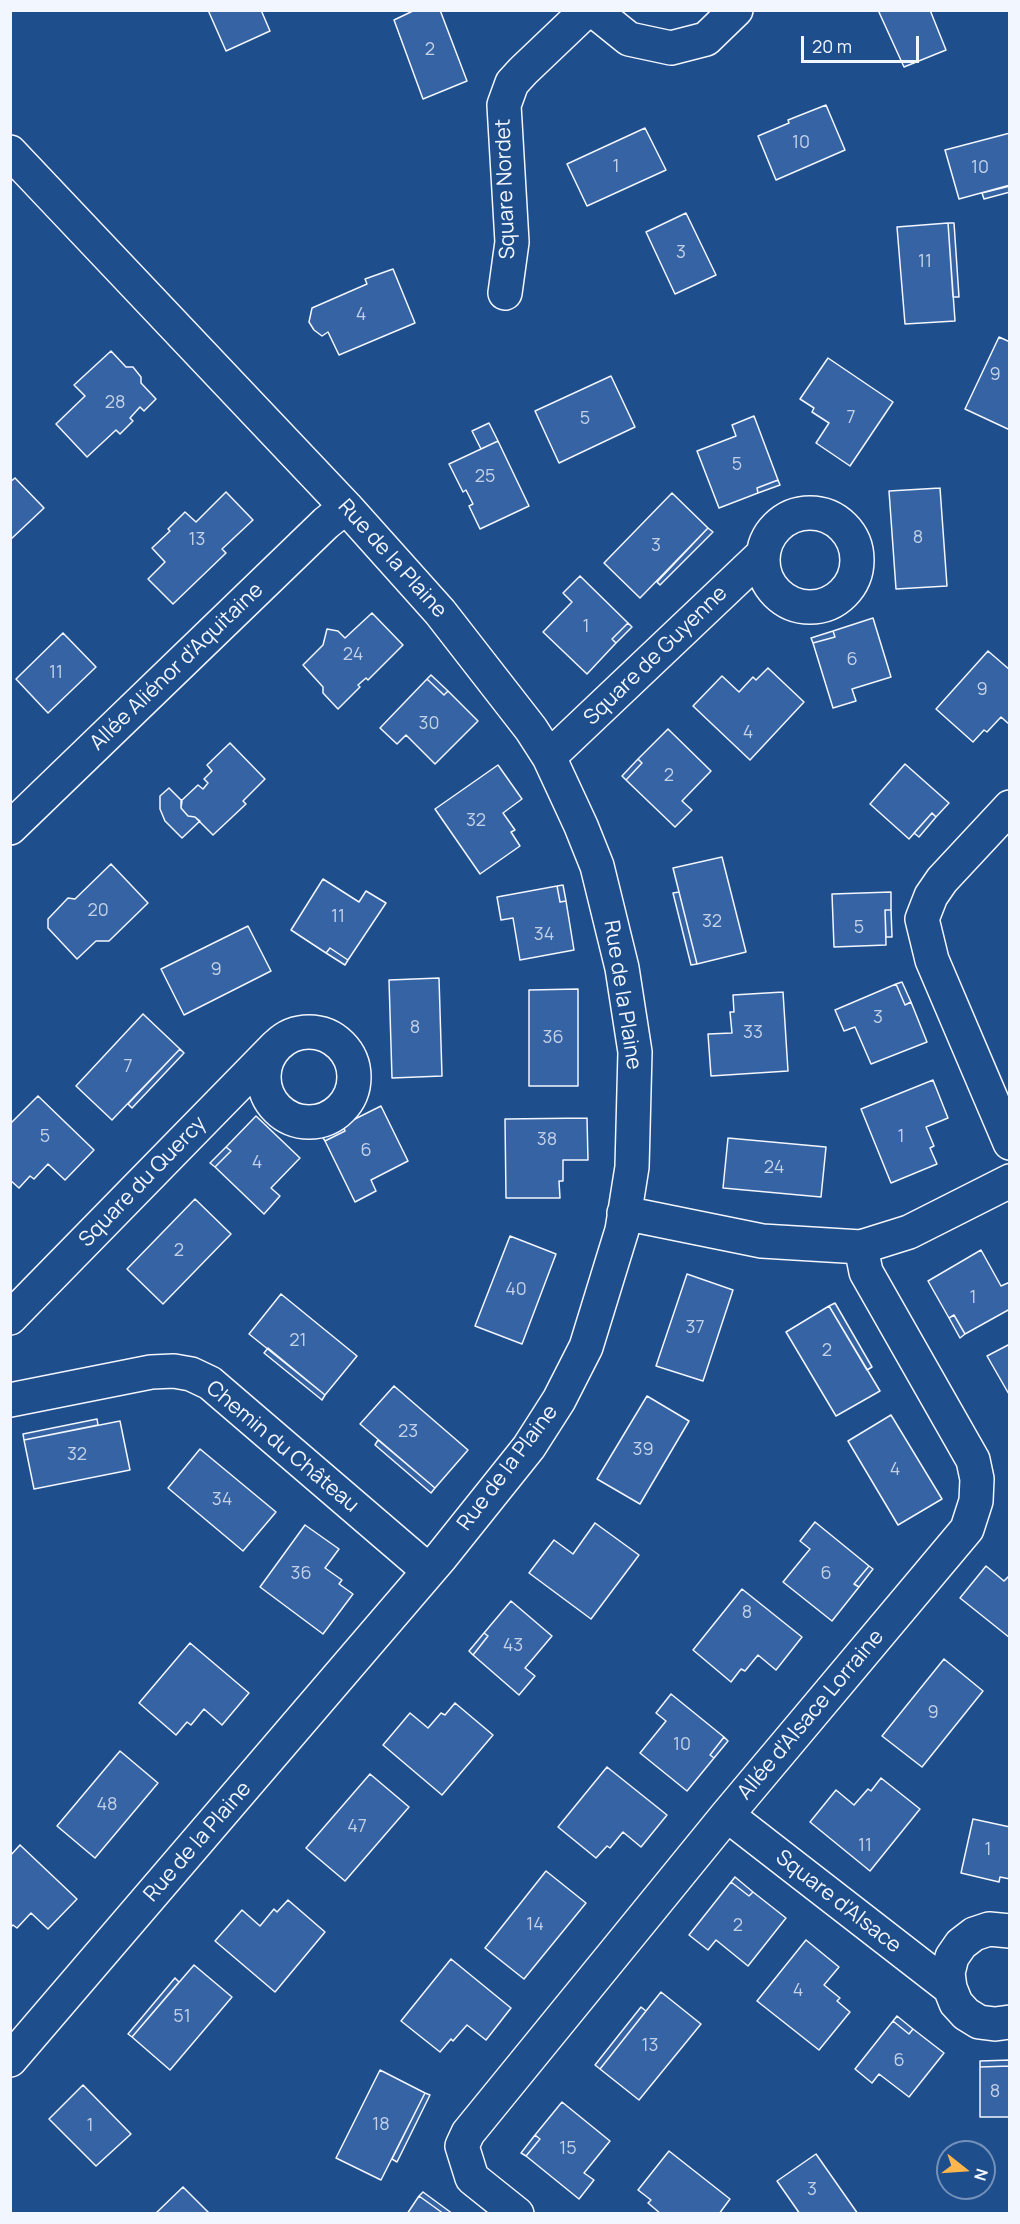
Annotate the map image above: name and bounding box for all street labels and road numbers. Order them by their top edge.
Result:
street label: Square Nordet [491,118,521,260]
street label: Rue de la Plaine [332,495,452,623]
street label: Allée Aliénor d'Aquitaine [85,578,269,756]
street label: Square de Guyenne [579,581,733,731]
street label: Rue de la Plaine [598,919,646,1071]
street label: Square du Quercy [74,1111,212,1253]
street label: Chemin du Château [201,1376,363,1518]
street label: Rue de la Plaine [453,1400,563,1536]
street label: Allée d'Alsace Lorraine [733,1625,889,1805]
street label: Rue de la Plaine [139,1777,257,1907]
street label: Square d'Alsace [770,1845,906,1959]

